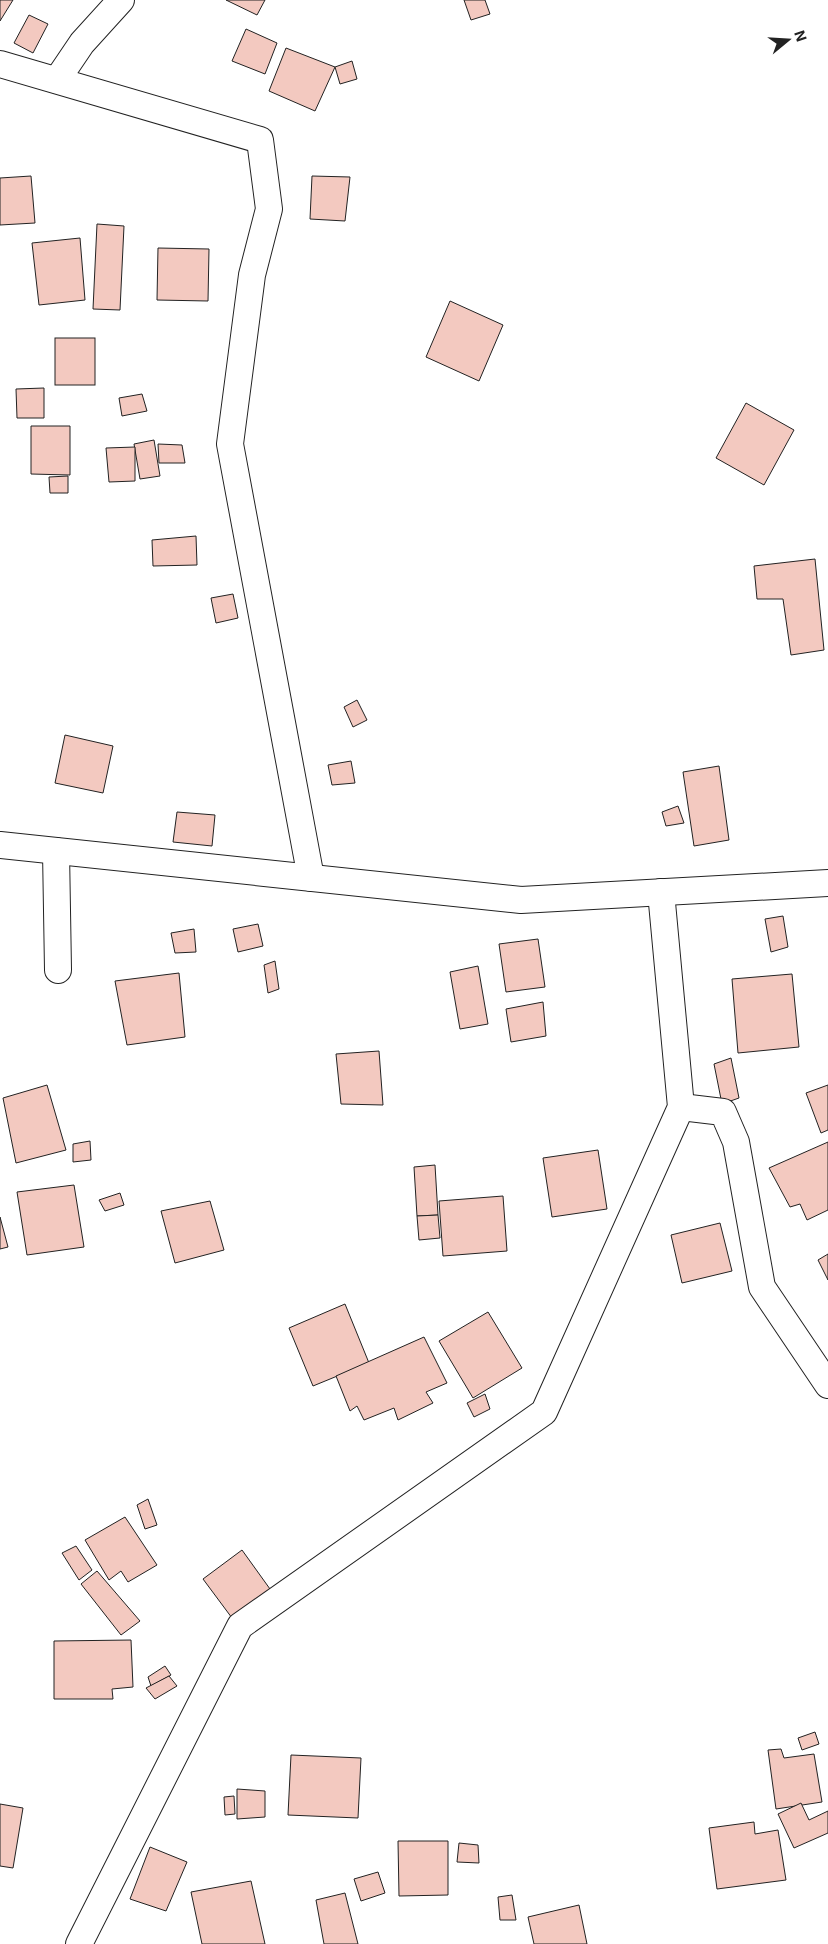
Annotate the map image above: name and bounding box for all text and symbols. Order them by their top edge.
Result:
north arrow [763,15,813,65]
text: N [791,28,811,44]

